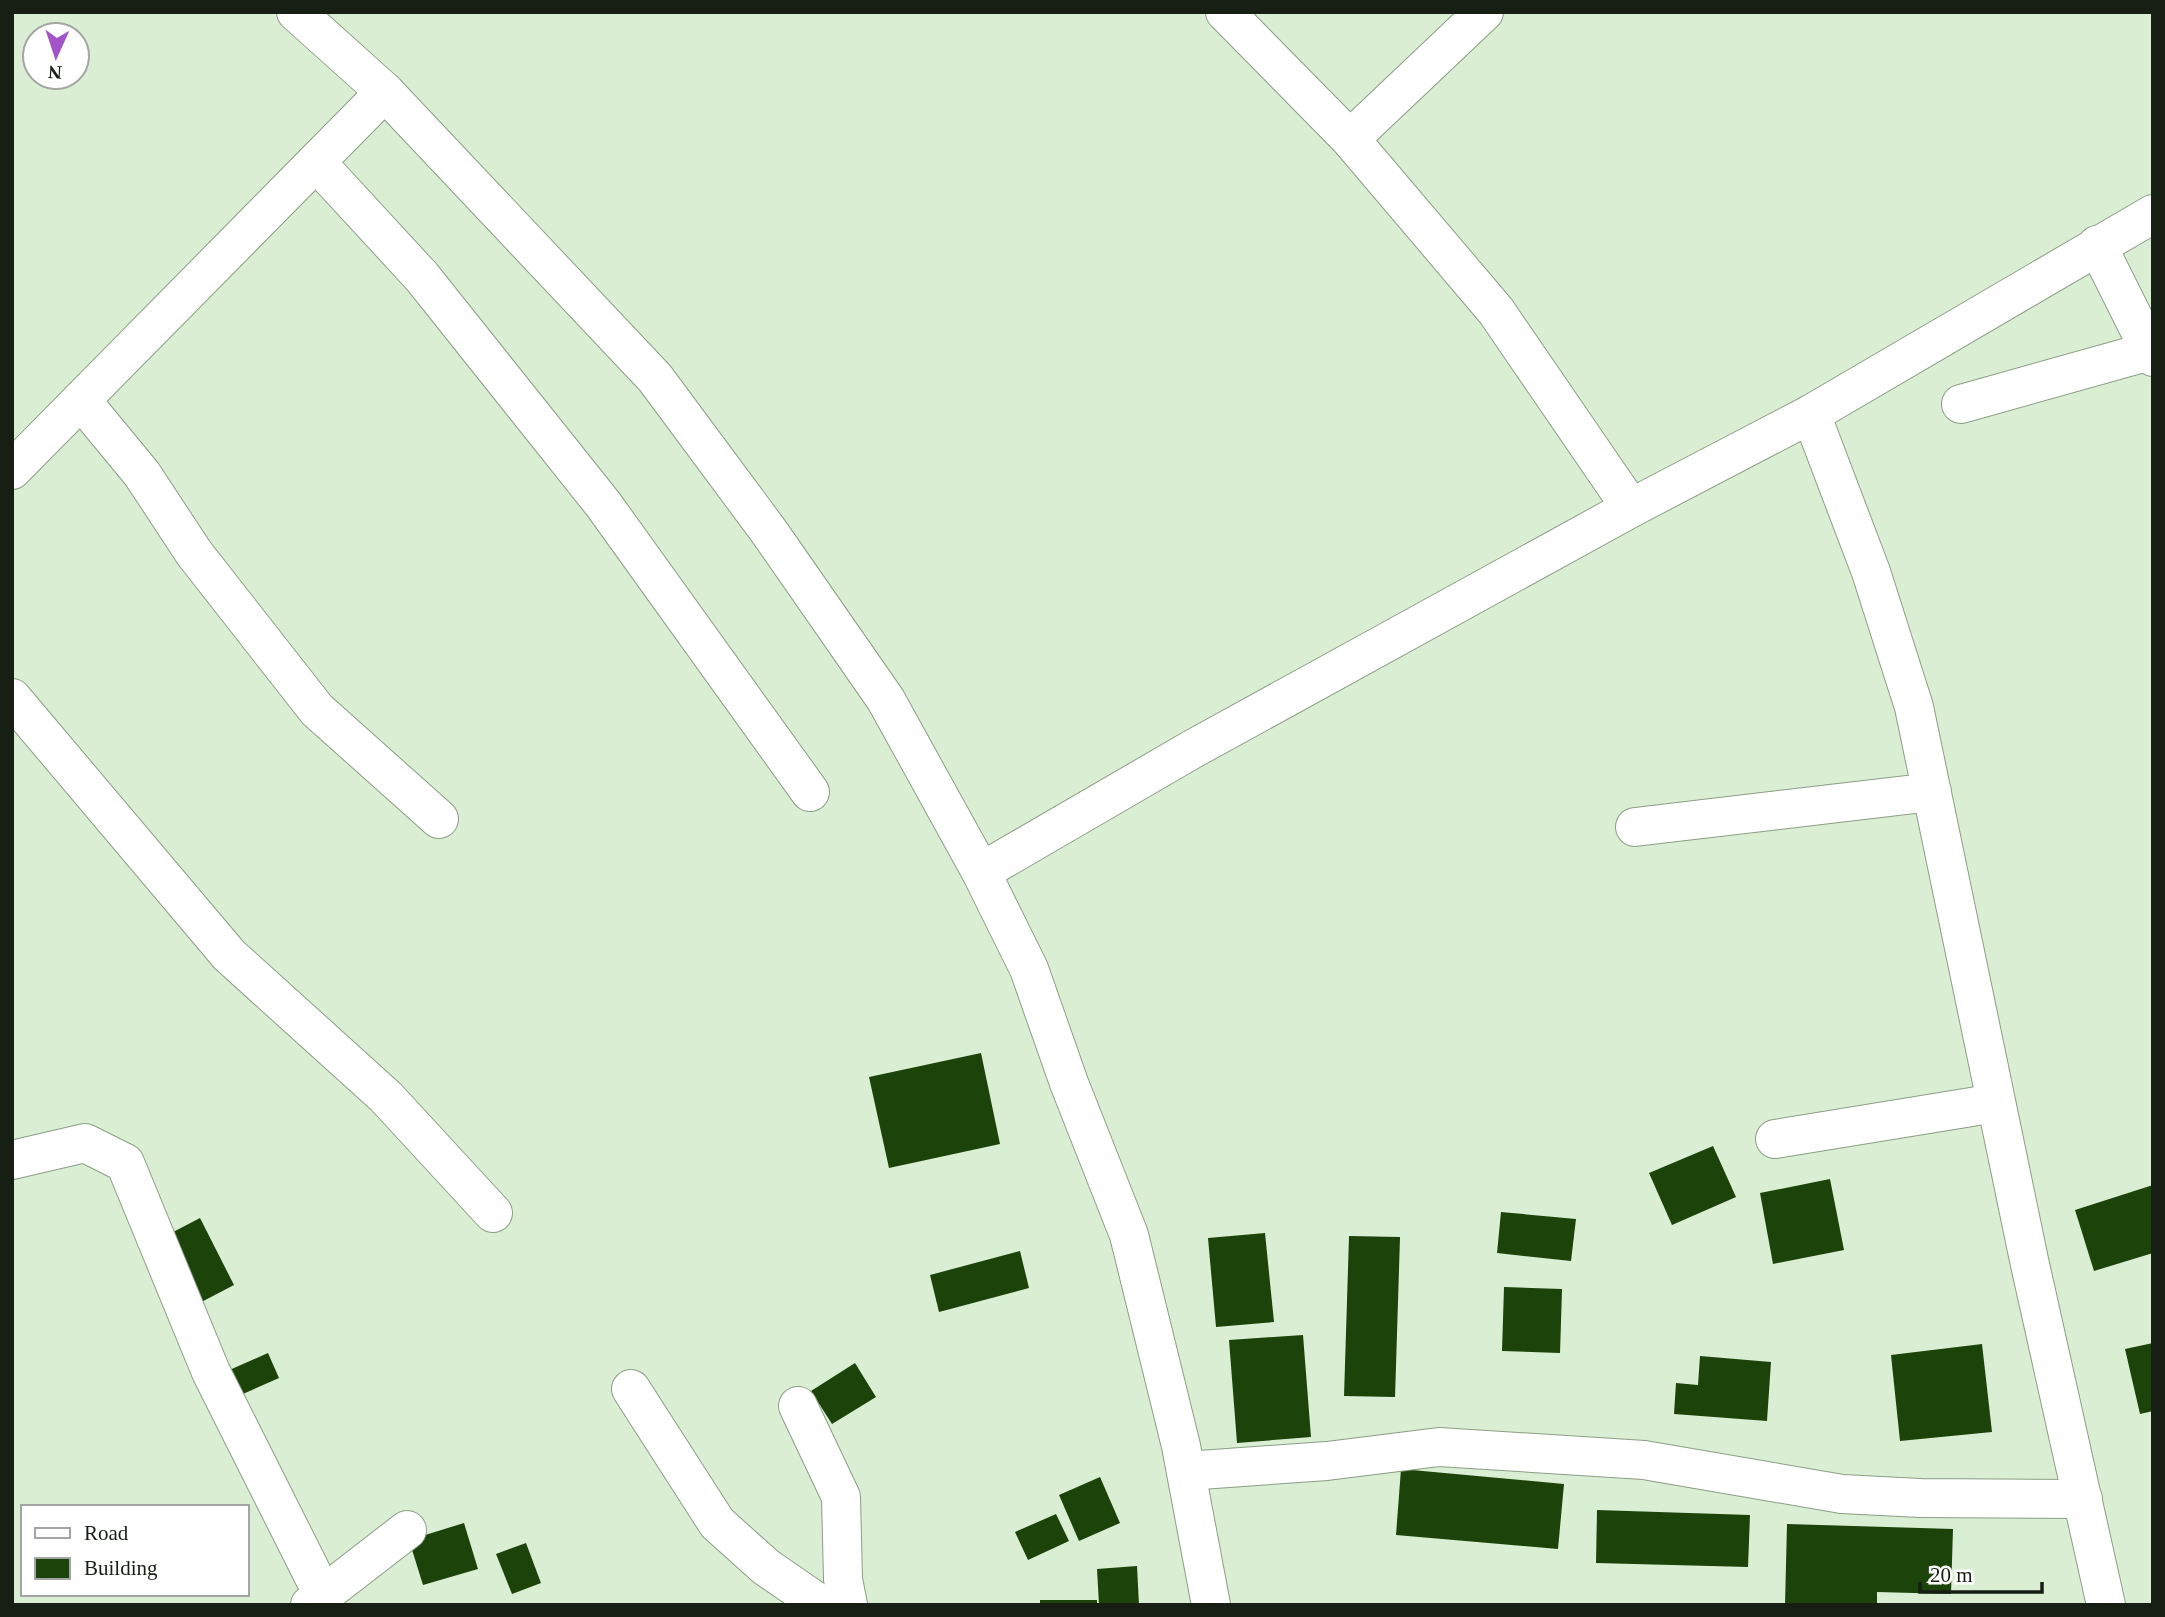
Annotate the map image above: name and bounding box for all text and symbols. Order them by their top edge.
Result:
north arrow [21,21,91,91]
text: N [47,62,63,83]
legend [21,1505,248,1596]
text: Road [84,1521,129,1545]
scale bar [1920,1550,2042,1594]
text: Building [84,1556,158,1580]
text: 20 m [1930,1563,1973,1587]

